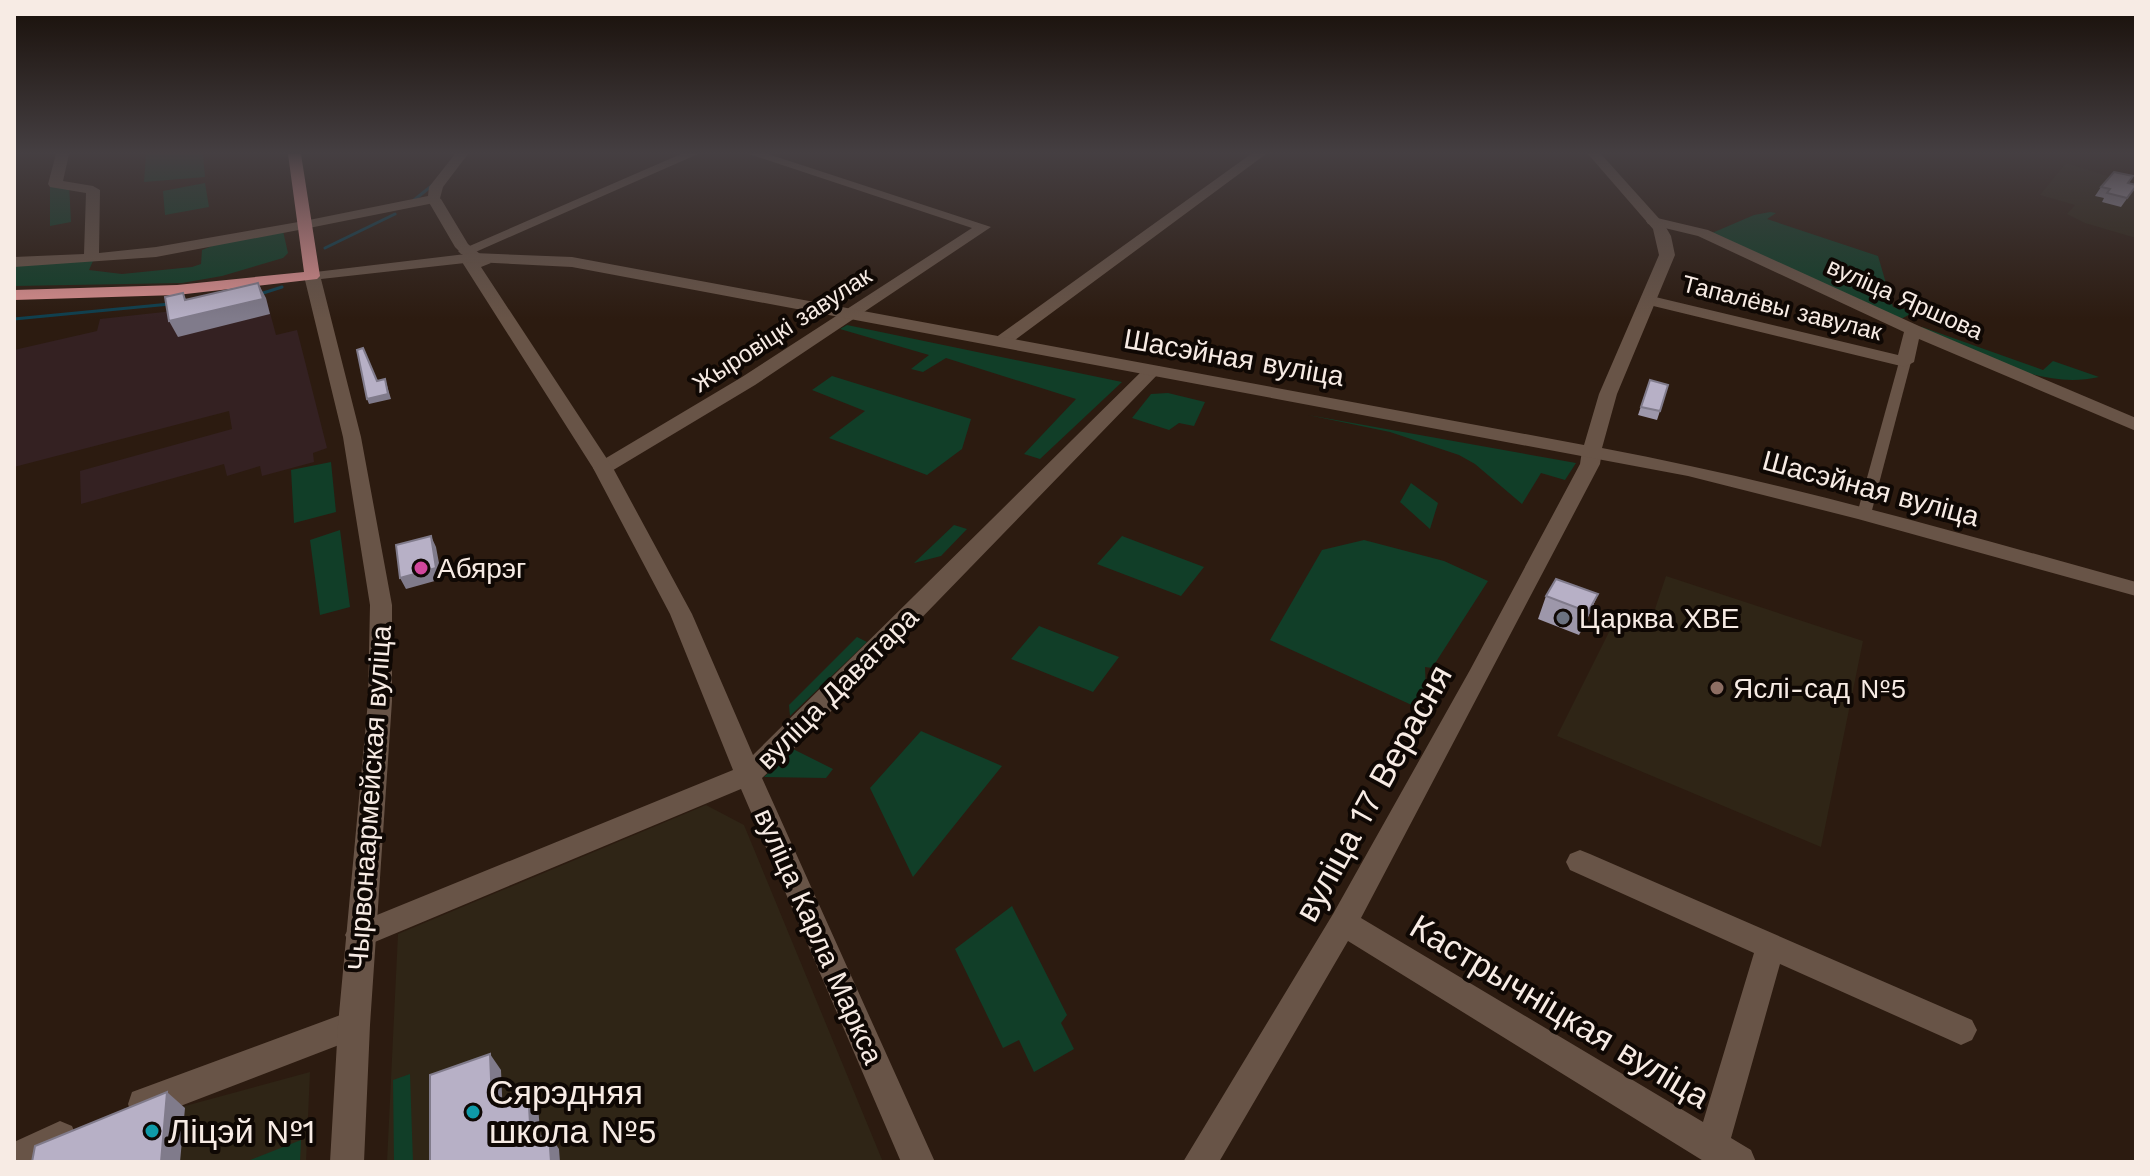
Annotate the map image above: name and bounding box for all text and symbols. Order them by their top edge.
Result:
street label: вуліца Яршова [1823,252,1988,346]
street label: Жыровіцкі завулак [687,261,877,398]
street label: Тапалёвы завулак [1679,270,1885,346]
street label: Шасэйная вуліца [1121,322,1347,393]
street label: Шасэйная вуліца [1759,444,1983,533]
place label: Абярэг [437,552,526,585]
marker: Абярэг [412,559,430,577]
street label: вуліца Даватара [750,600,925,776]
place label: Царква ХВЕ [1579,602,1739,635]
marker: Царква ХВЕ [1554,609,1572,627]
street label: Чырвонаармейская вуліца [341,624,398,972]
street label: вуліца 17 Верасня [1286,658,1460,928]
place label: Яслі-сад №5 [1733,672,1906,705]
marker: Яслі-сад №5 [1708,679,1726,697]
street label: вуліца Карла Маркса [747,803,890,1069]
street label: Кастрычніцкая вуліца [1403,906,1717,1116]
place label: Сярэдняя школа №5 [489,1072,657,1151]
marker: Сярэдняя школа №5 [464,1103,482,1121]
place label: Ліцэй №1 [168,1111,316,1151]
marker: Ліцэй №1 [143,1122,161,1140]

